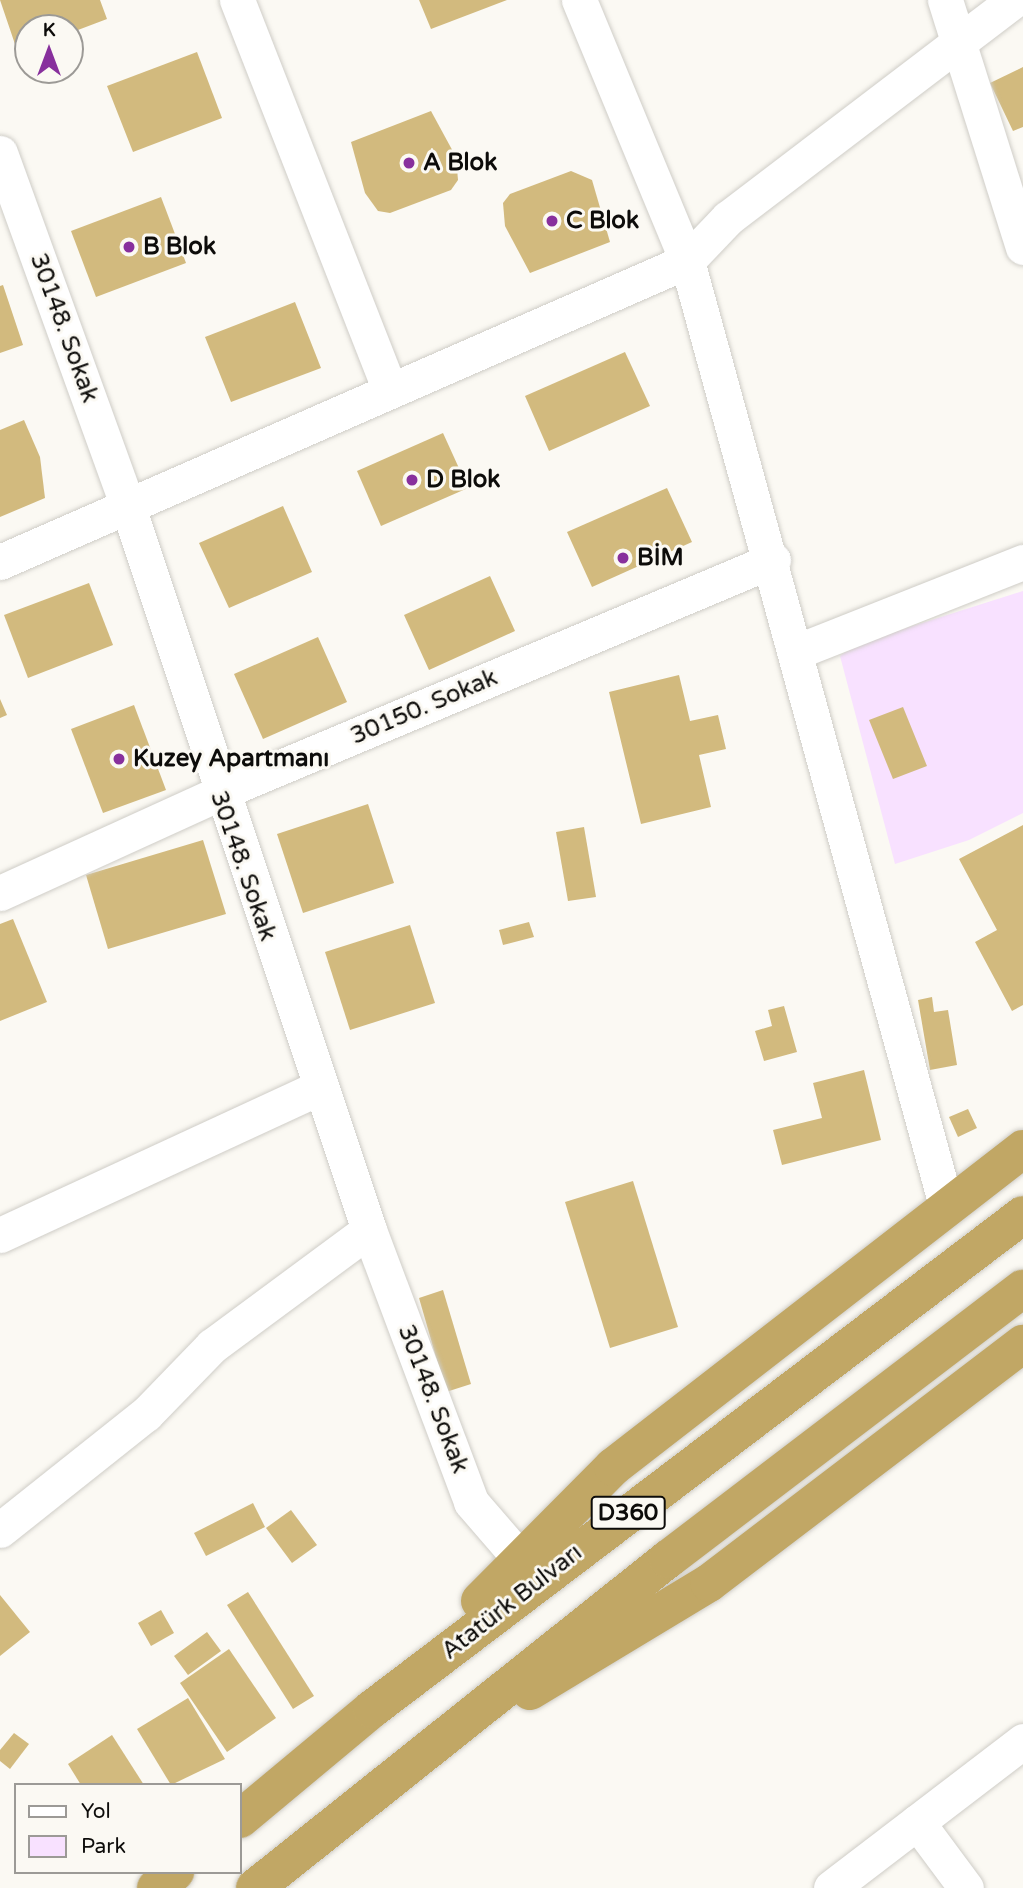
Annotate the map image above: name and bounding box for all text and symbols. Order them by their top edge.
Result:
north arrow [14,14,84,84]
text: K [43,19,55,41]
place label: A Blok [423,149,497,177]
marker: A Blok [401,155,417,171]
place label: C Blok [566,207,639,235]
marker: C Blok [544,213,560,229]
place label: B Blok [143,233,216,261]
marker: B Blok [121,239,137,255]
street label: 30148. Sokak [24,249,104,407]
place label: D Blok [426,466,500,494]
marker: D Blok [404,472,420,488]
place label: BİM [637,544,684,572]
marker: BİM [615,550,631,566]
street label: 30150. Sokak [346,663,502,751]
place label: Kuzey Apartmanı [133,745,329,773]
marker: Kuzey Apartmanı [111,751,127,767]
street label: 30148. Sokak [204,787,282,945]
street label: 30148. Sokak [391,1321,475,1477]
road number: D360 [590,1494,666,1532]
street label: Atatürk Bulvarı [436,1538,588,1666]
legend [14,1783,242,1874]
text: Yol [81,1799,111,1824]
text: Park [81,1834,126,1859]

